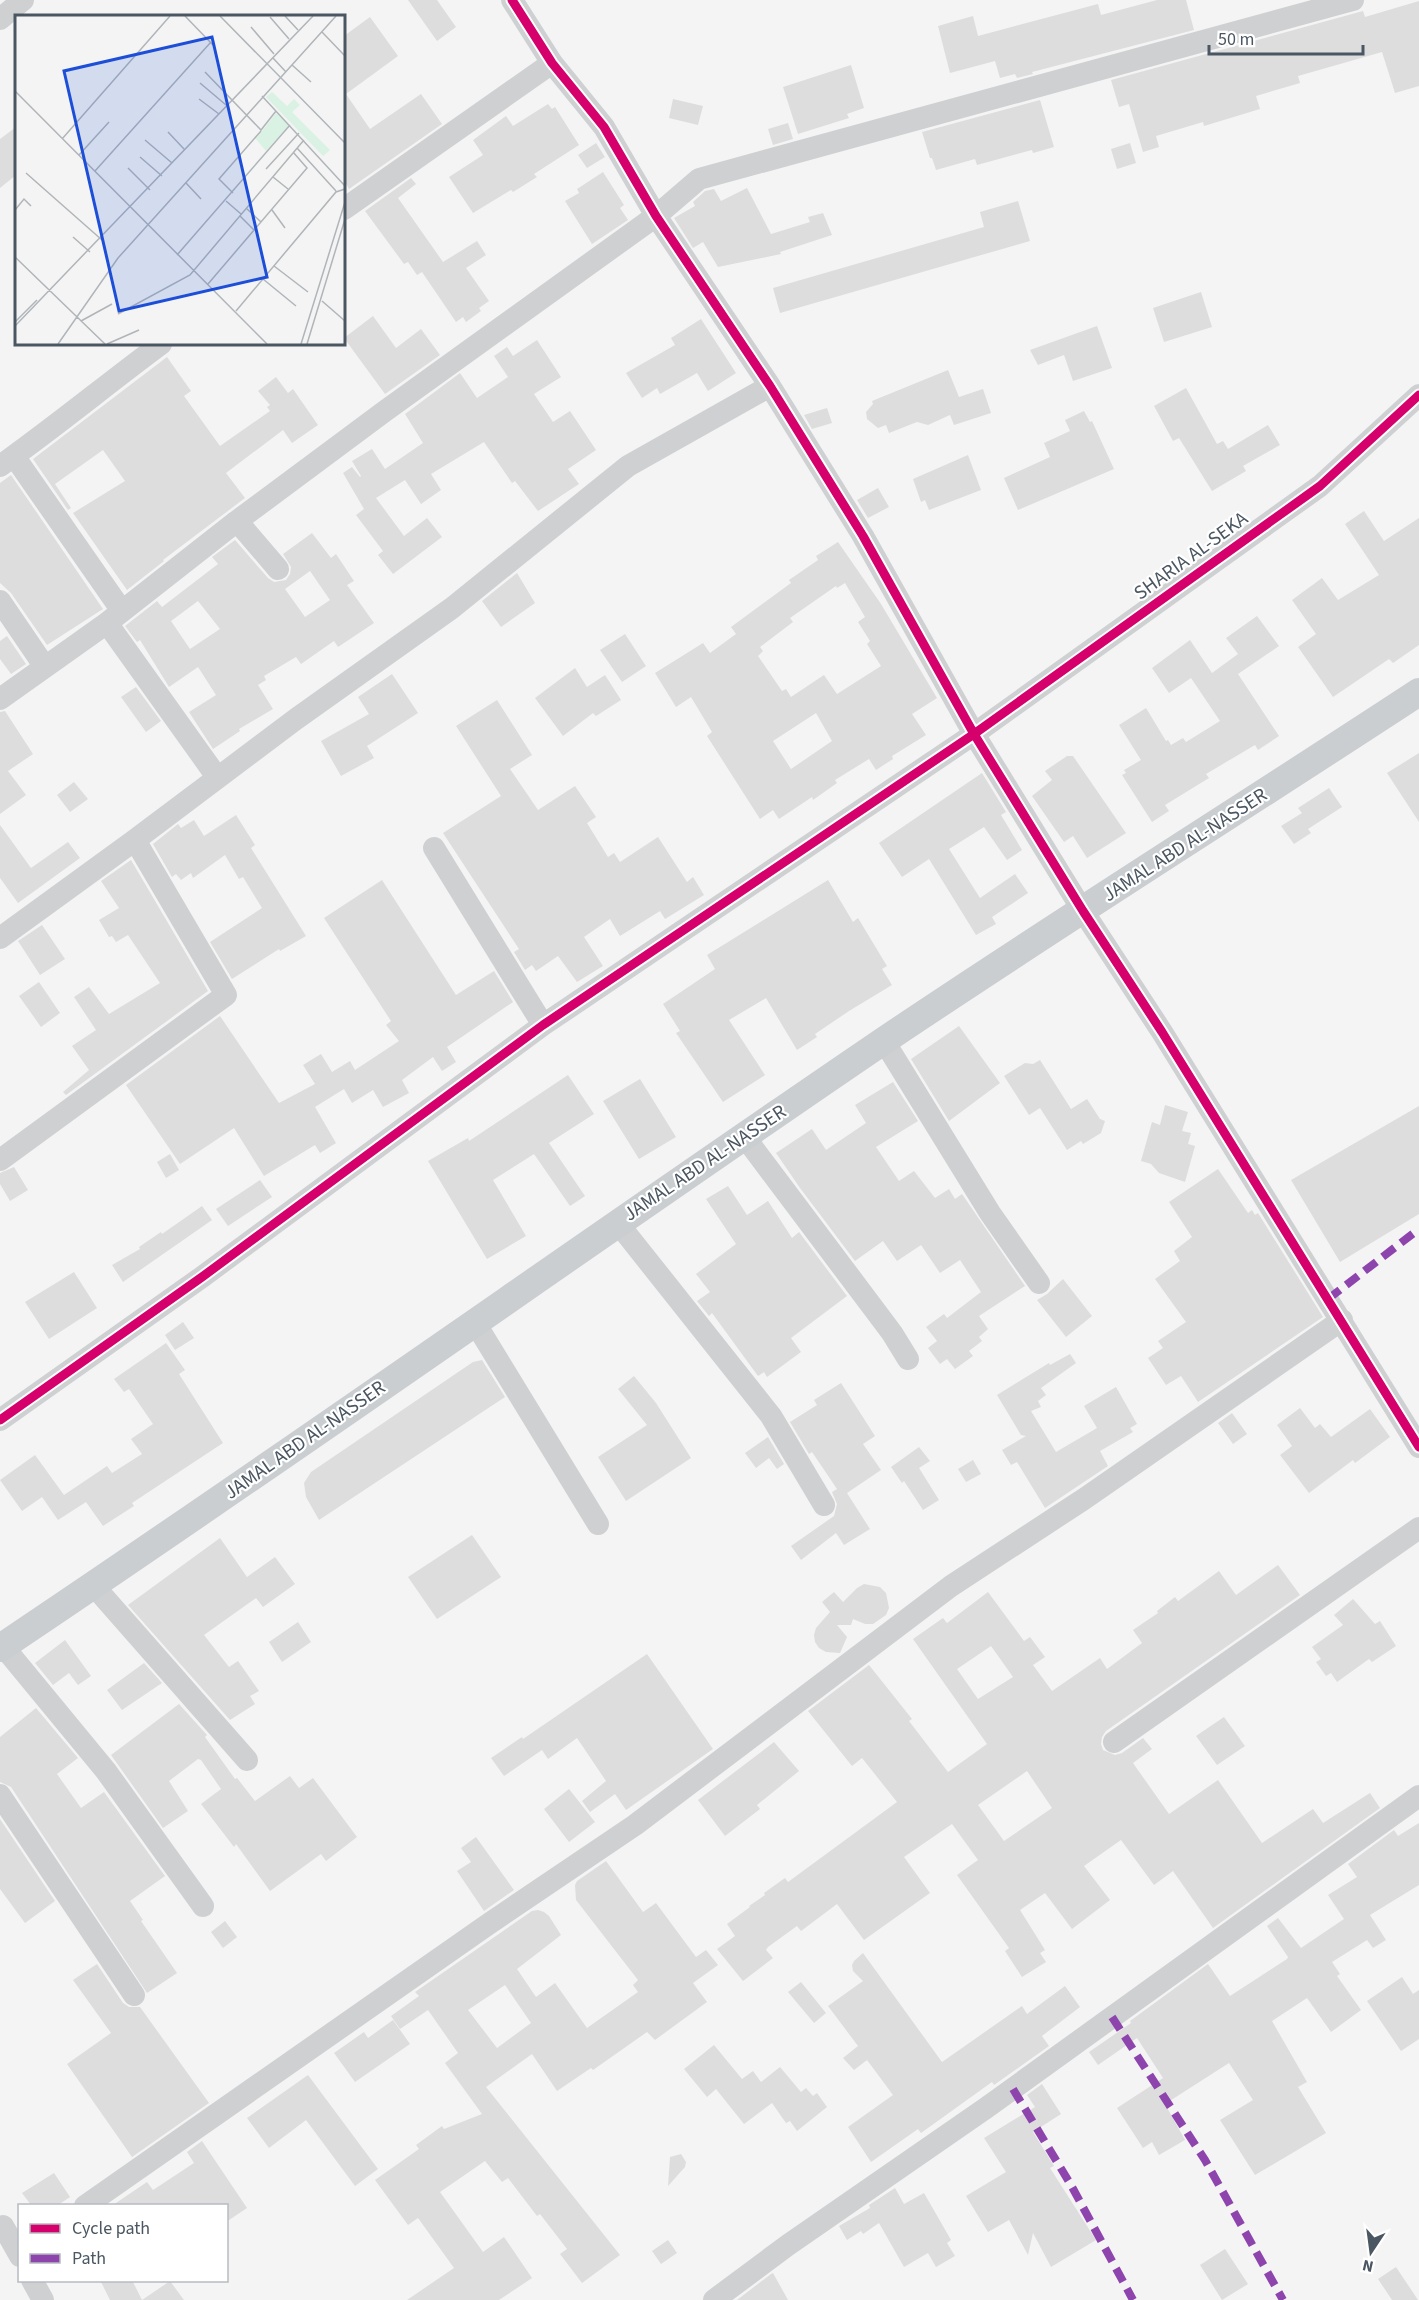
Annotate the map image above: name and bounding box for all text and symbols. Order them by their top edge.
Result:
inset map [15,15,345,345]
scale bar [1209,18,1364,56]
text: 50 m [1218,27,1254,52]
street label: SHARIA AL-SEKA [1128,505,1254,607]
street label: JAMAL ABD AL-NASSER [1097,781,1273,909]
street label: JAMAL ABD AL-NASSER [618,1098,792,1228]
street label: JAMAL ABD AL-NASSER [219,1374,391,1506]
legend [18,2204,228,2282]
text: Cycle path [72,2216,150,2241]
north arrow [1341,2222,1401,2282]
text: Path [72,2246,106,2271]
text: N [1360,2254,1376,2278]

